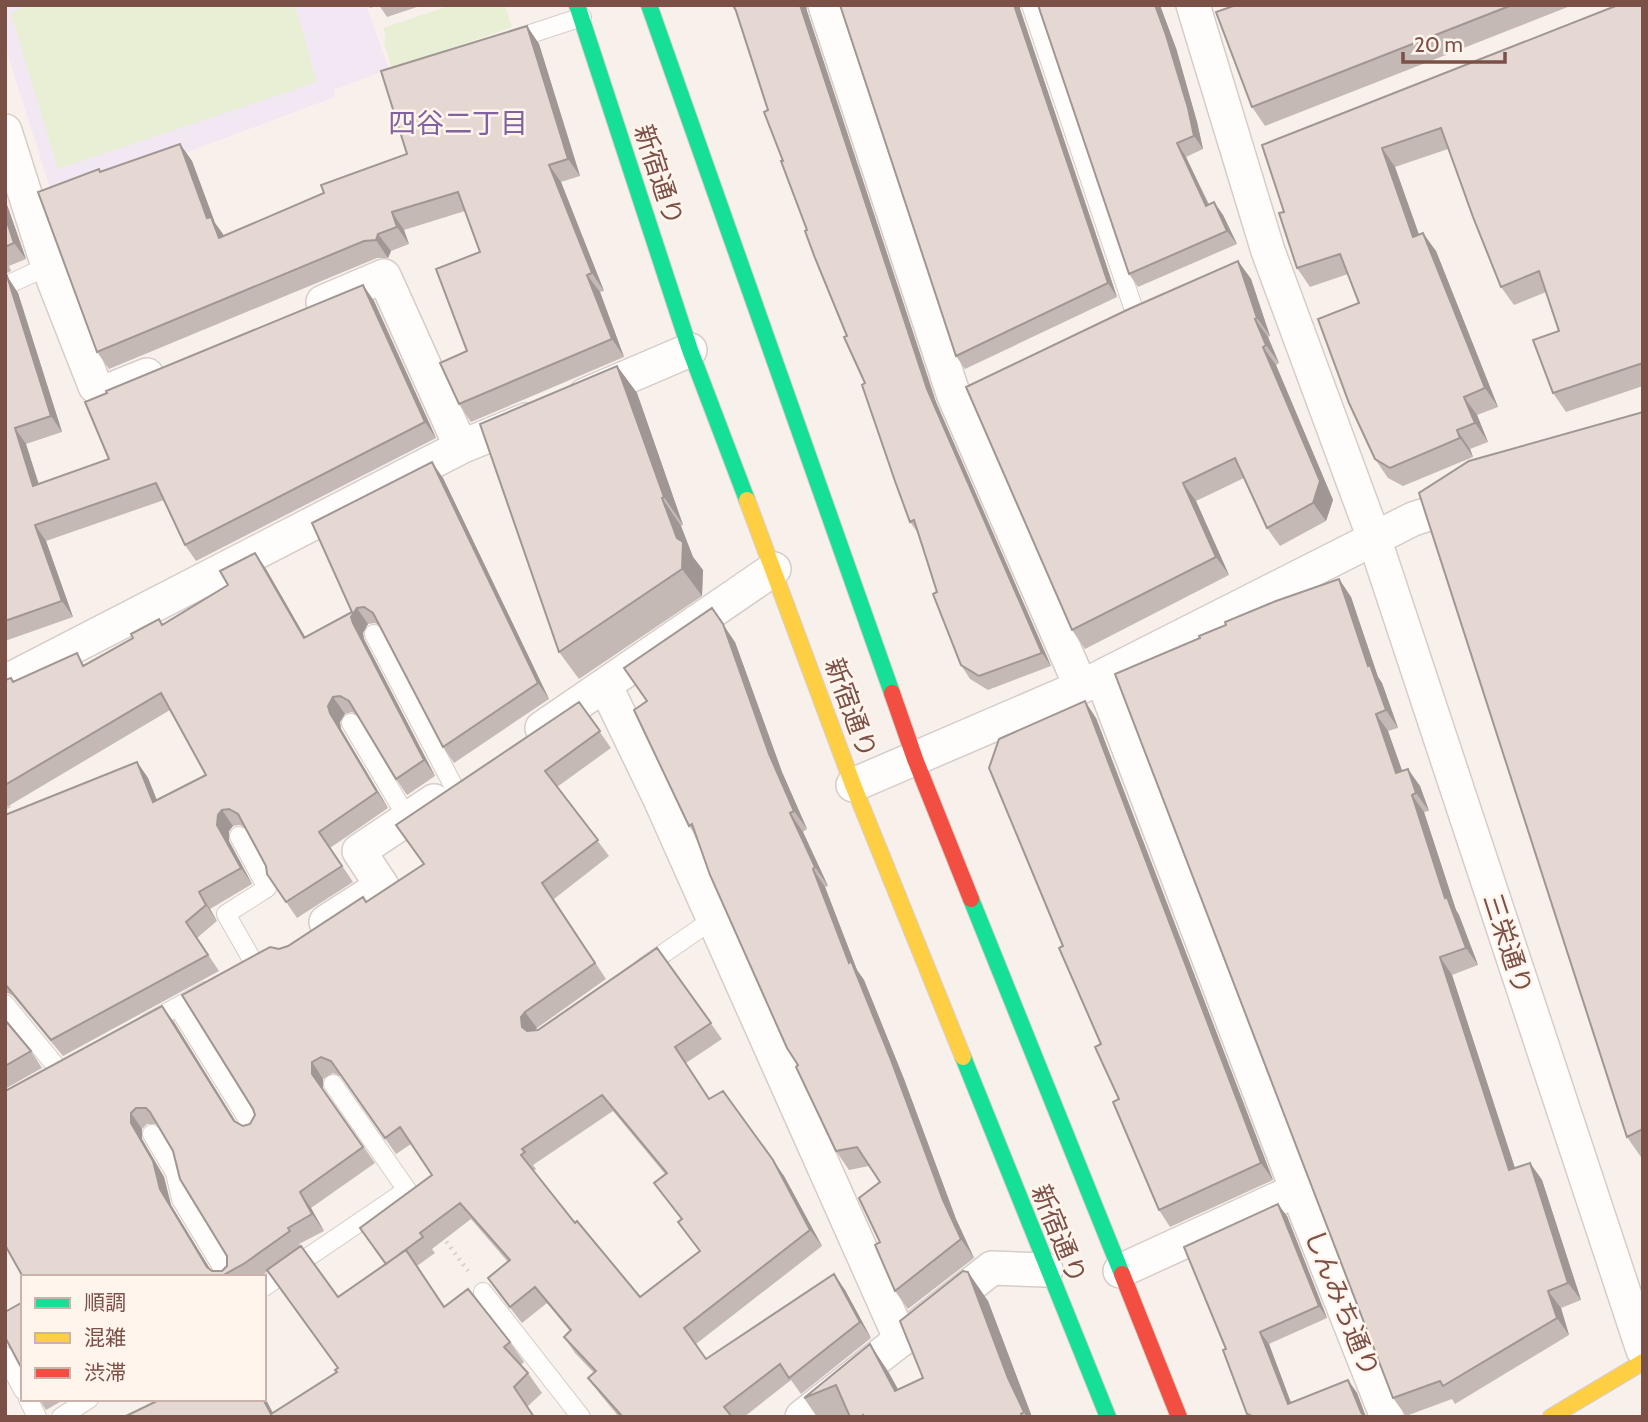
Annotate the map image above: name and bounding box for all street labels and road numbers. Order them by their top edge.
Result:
street label: 新宿通り [628,121,690,229]
street label: 新宿通り [818,654,884,762]
street label: 三栄通り [1477,890,1539,998]
street label: 新宿通り [1025,1180,1093,1288]
street label: しんみち通り [1298,1225,1386,1381]

